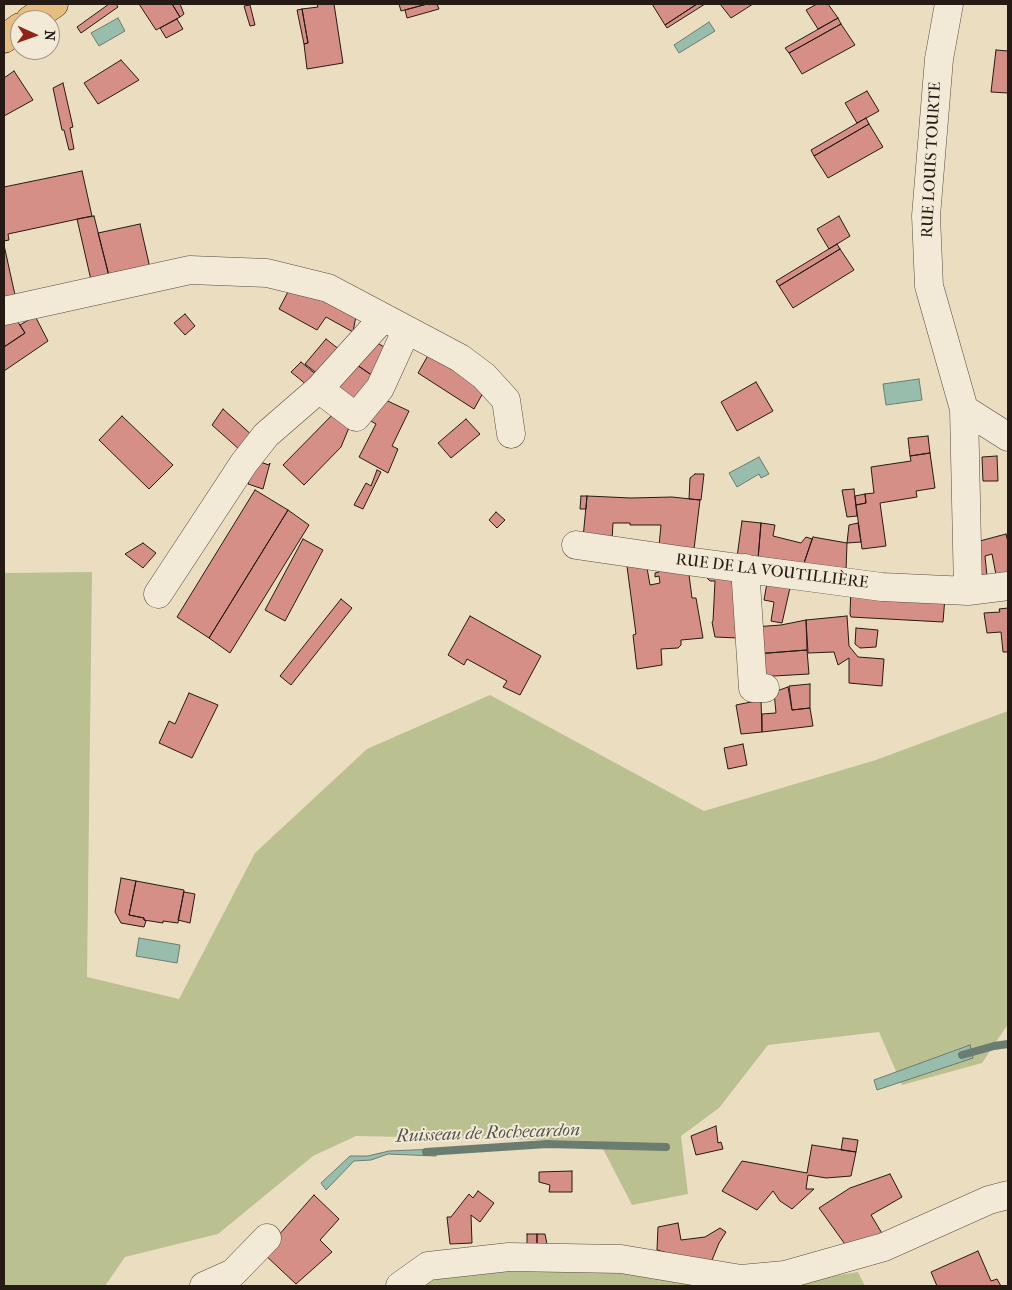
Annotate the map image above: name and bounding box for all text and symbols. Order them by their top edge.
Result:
north arrow [10,10,60,60]
text: N [41,30,58,41]
street label: RUE LOUIS TOURTE [918,81,946,239]
street label: RUE DE LA VOUTILLIÈRE [675,551,869,593]
water label: Ruisseau de Rochecardon [395,1120,581,1148]

